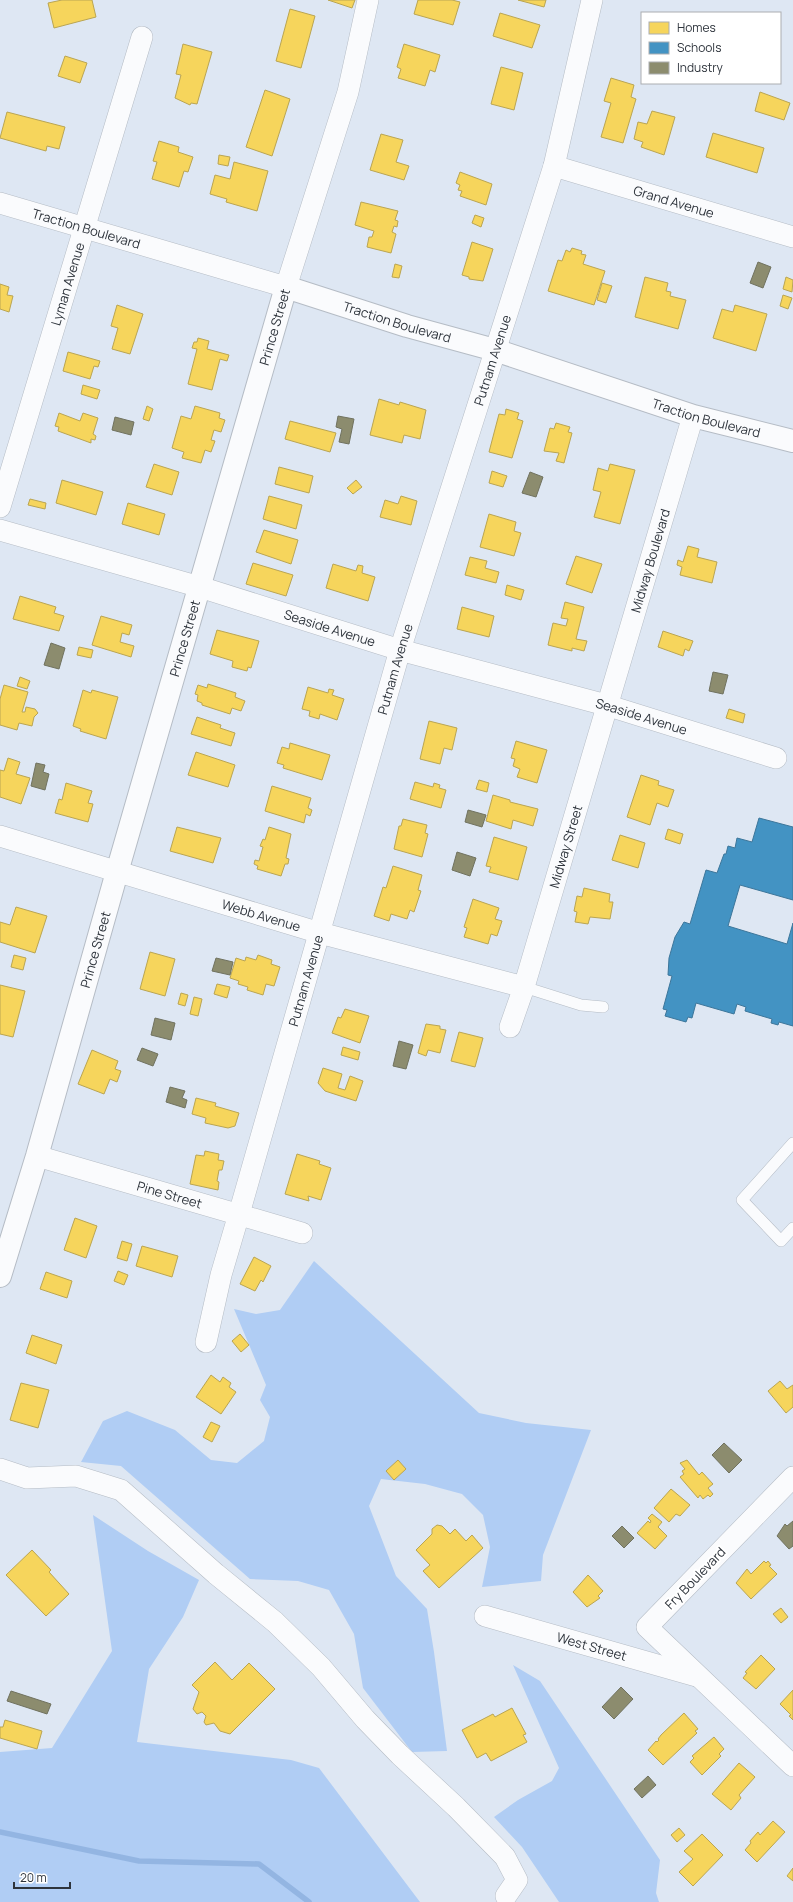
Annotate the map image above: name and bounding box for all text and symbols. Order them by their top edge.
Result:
legend [641,12,781,84]
text: Homes [677,19,716,36]
text: Schools [677,39,721,56]
text: Industry [677,59,723,76]
street label: Grand Avenue [631,181,717,222]
street label: Traction Boulevard [30,204,143,253]
street label: Lyman Avenue [46,240,89,328]
street label: Prince Street [255,287,294,367]
street label: Traction Boulevard [341,297,453,347]
street label: Putnam Avenue [469,312,515,408]
street label: Traction Boulevard [650,394,762,442]
street label: Midway Boulevard [626,507,674,615]
street label: Prince Street [165,598,204,679]
street label: Seaside Avenue [282,605,378,651]
street label: Putnam Avenue [373,621,417,717]
street label: Seaside Avenue [594,694,690,739]
street label: Midway Street [545,803,586,890]
street label: Webb Avenue [220,895,303,936]
street label: Prince Street [76,909,114,990]
street label: Putnam Avenue [284,933,327,1028]
street label: Pine Street [135,1177,204,1213]
street label: Fry Boulevard [661,1543,729,1613]
street label: West Street [555,1628,629,1665]
scale bar [14,1864,70,1890]
text: 20 m [20,1869,47,1886]

